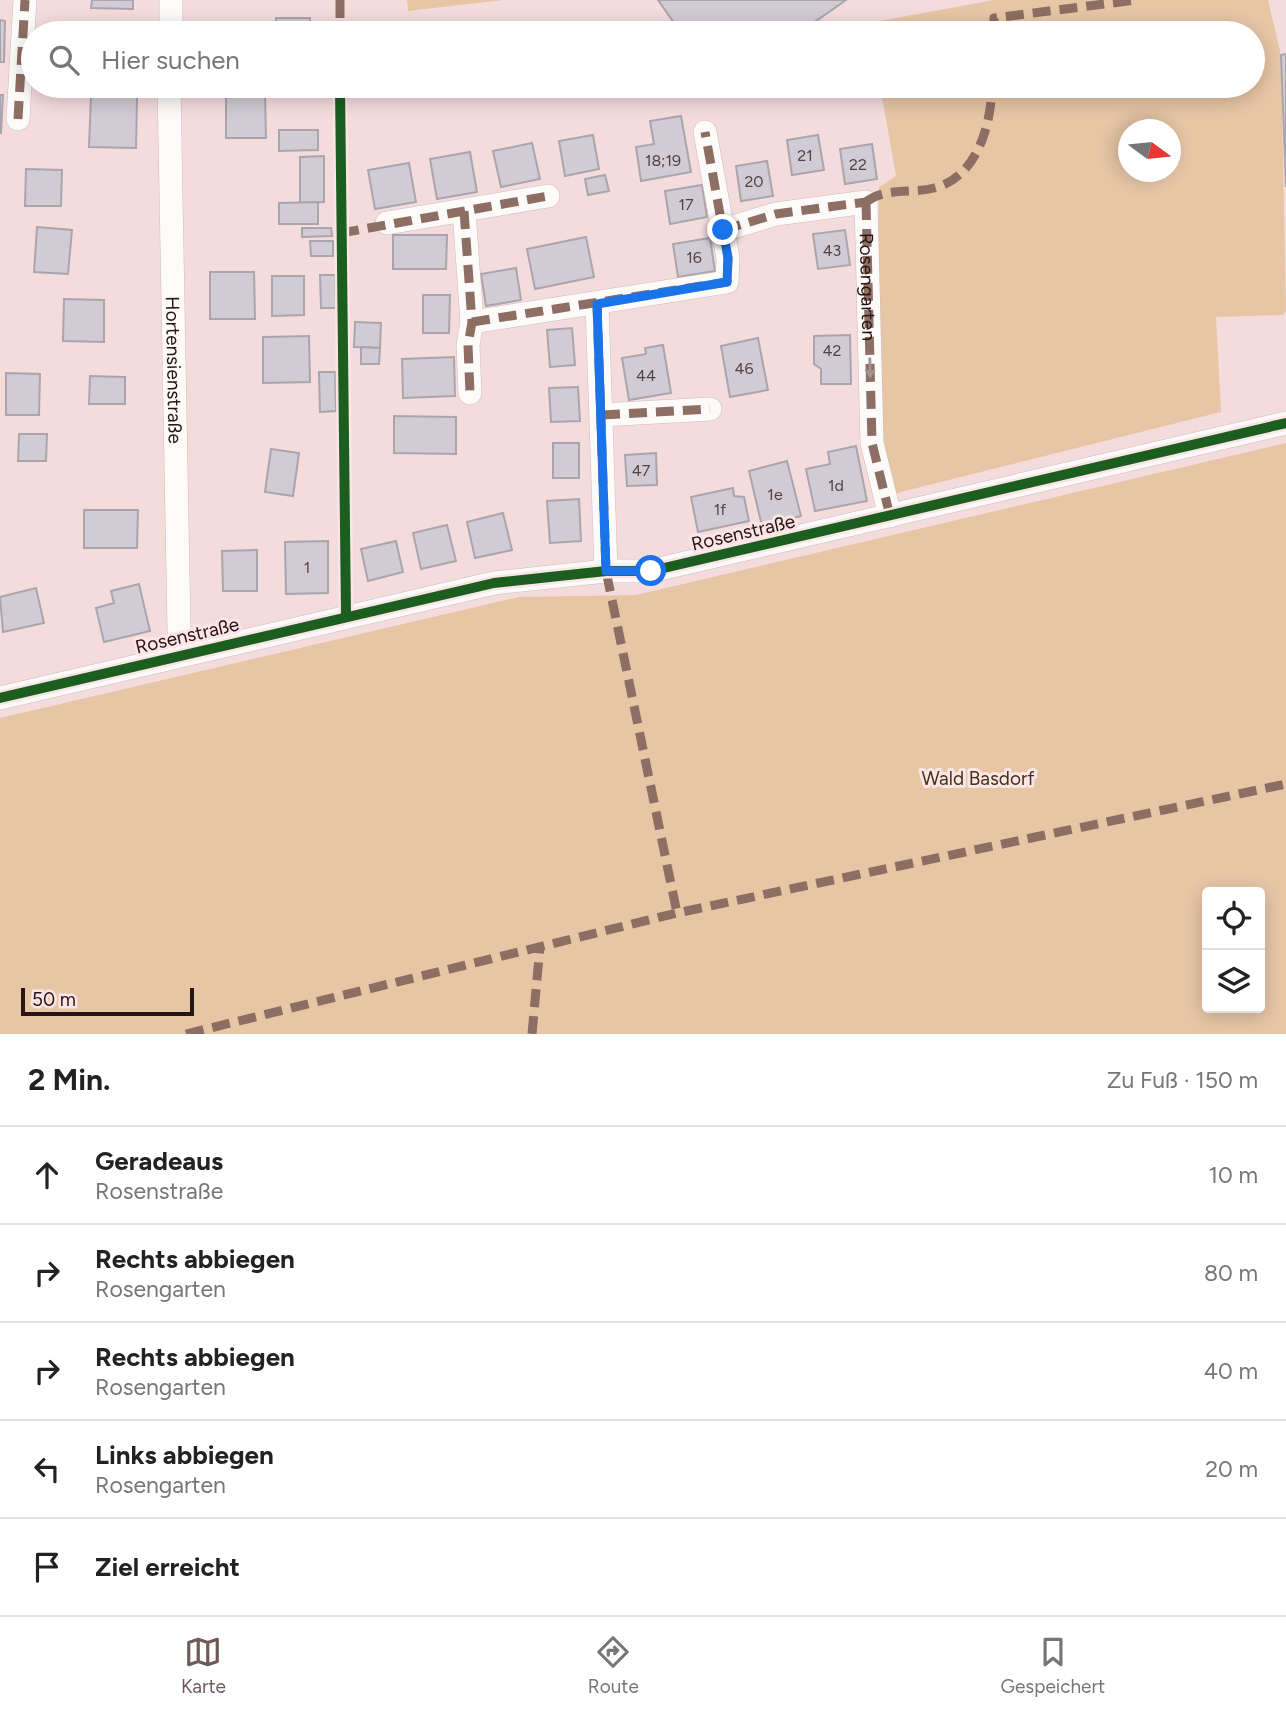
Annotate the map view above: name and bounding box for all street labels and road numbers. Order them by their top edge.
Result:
street label: Rosengarten [855,232,880,341]
street label: Hortensienstraße [161,296,187,444]
street label: Rosenstraße [689,509,797,556]
street label: Rosenstraße [133,612,241,659]

